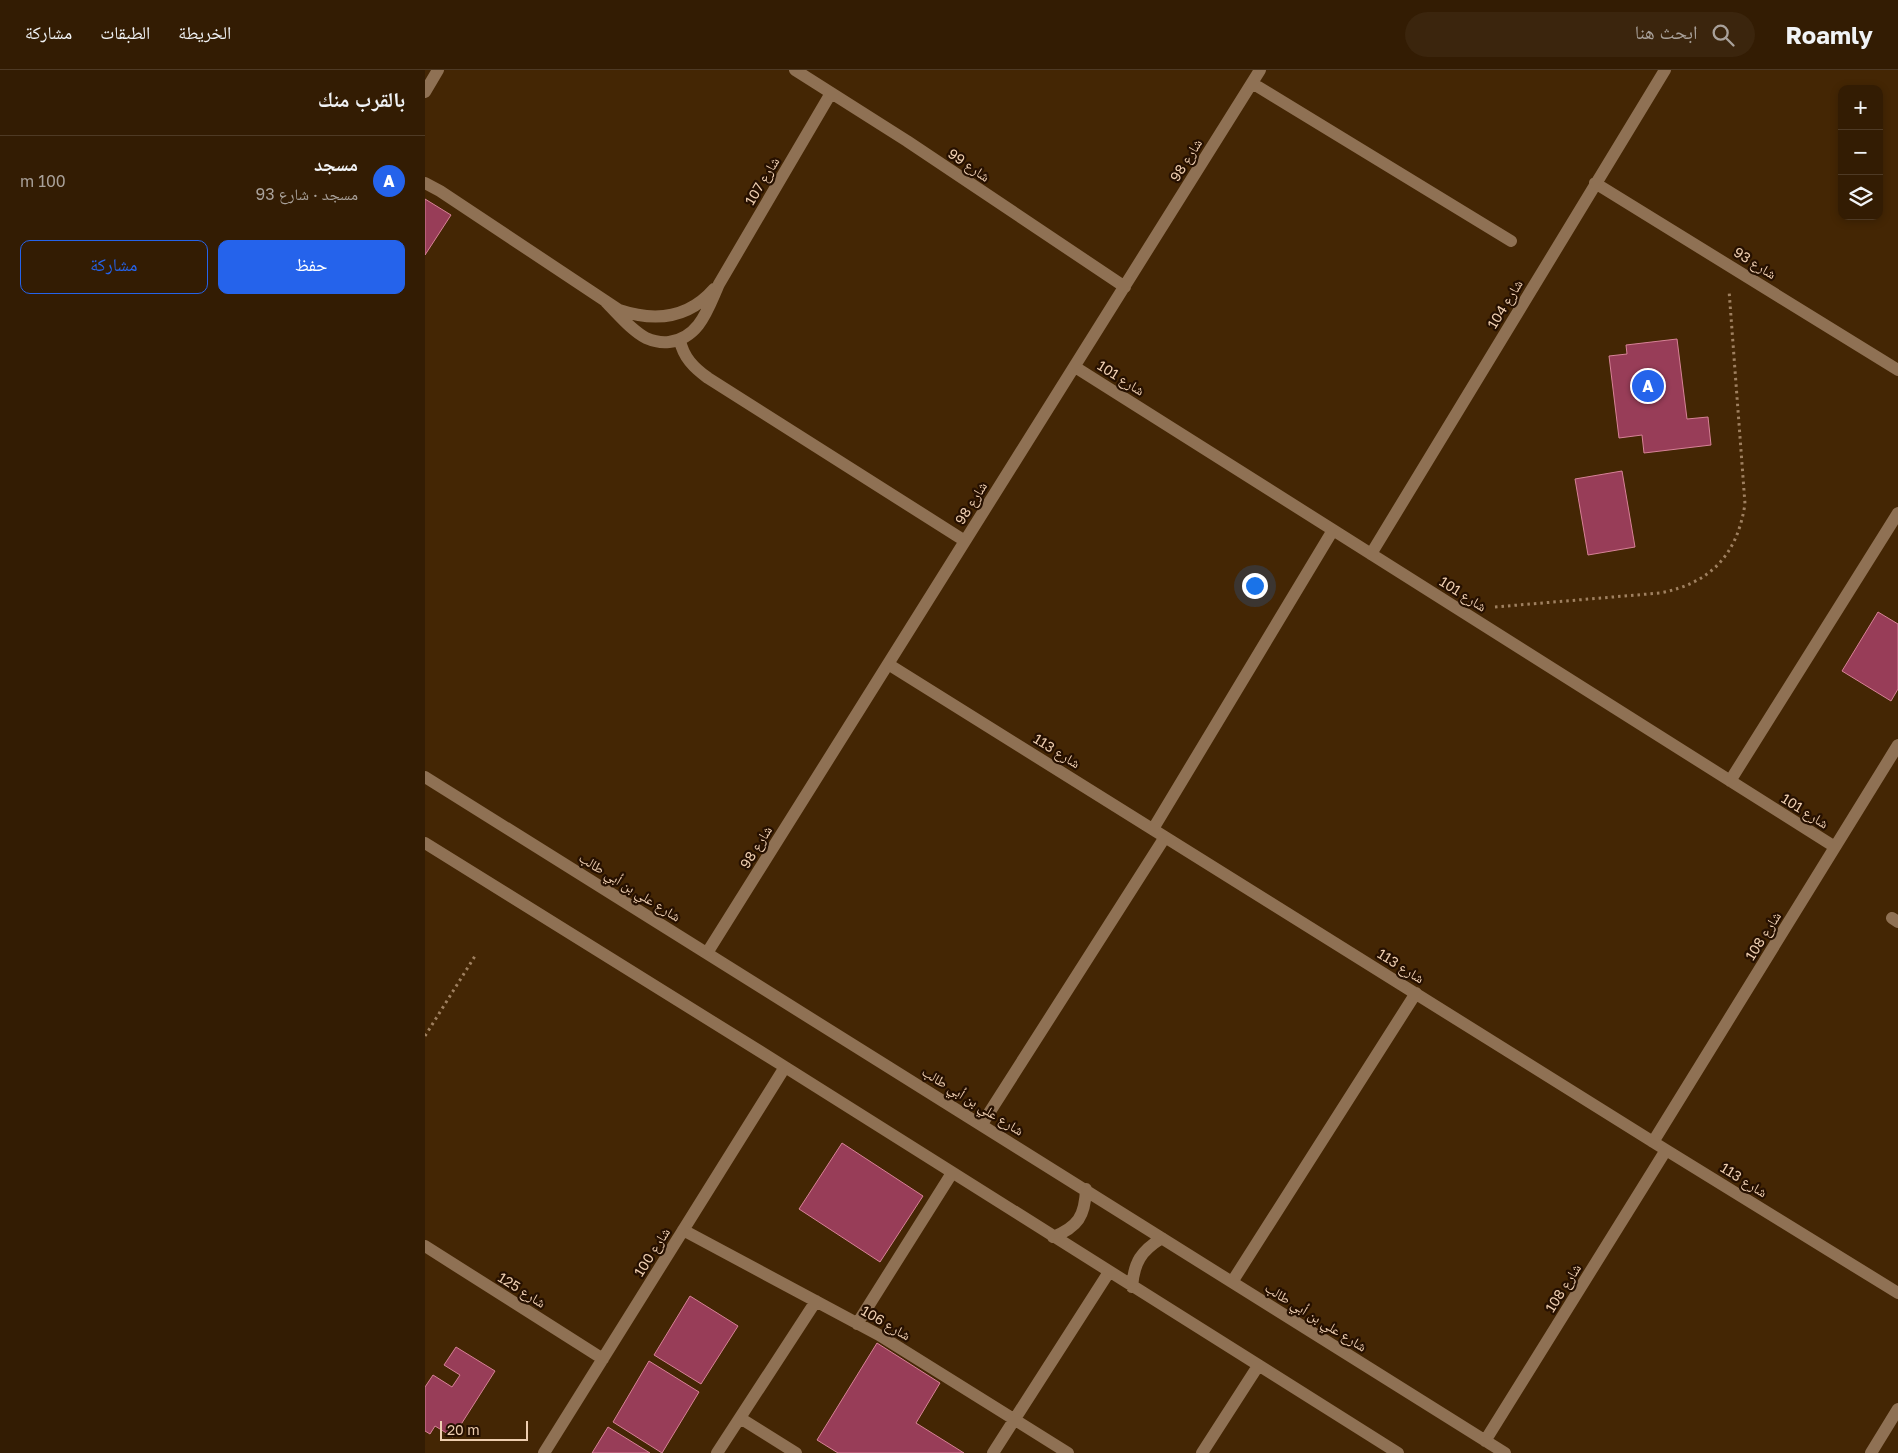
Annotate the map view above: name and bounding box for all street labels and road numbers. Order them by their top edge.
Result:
street label: شارع 98 [1166,135,1207,185]
street label: شارع 99 [944,144,994,186]
street label: شارع 107 [741,154,784,209]
street label: شارع 93 [1730,243,1780,284]
street label: شارع 104 [1483,276,1528,332]
street label: شارع 101 [1093,356,1148,400]
street label: شارع 98 [951,478,992,528]
street label: شارع 101 [1435,572,1490,616]
street label: شارع 113 [1030,730,1084,773]
street label: شارع 101 [1777,789,1832,833]
street label: شارع 98 [736,822,777,872]
street label: شارع علي بن أبي طالب [574,848,684,928]
street label: شارع 108 [1741,908,1786,964]
street label: شارع 113 [1374,945,1428,988]
street label: شارع علي بن أبي طالب [917,1062,1027,1142]
street label: شارع 113 [1717,1159,1771,1202]
street label: شارع 100 [630,1224,675,1280]
street label: شارع 108 [1541,1260,1586,1316]
street label: شارع 125 [494,1268,549,1313]
street label: شارع علي بن أبي طالب [1260,1278,1370,1358]
street label: شارع 106 [858,1302,914,1345]

